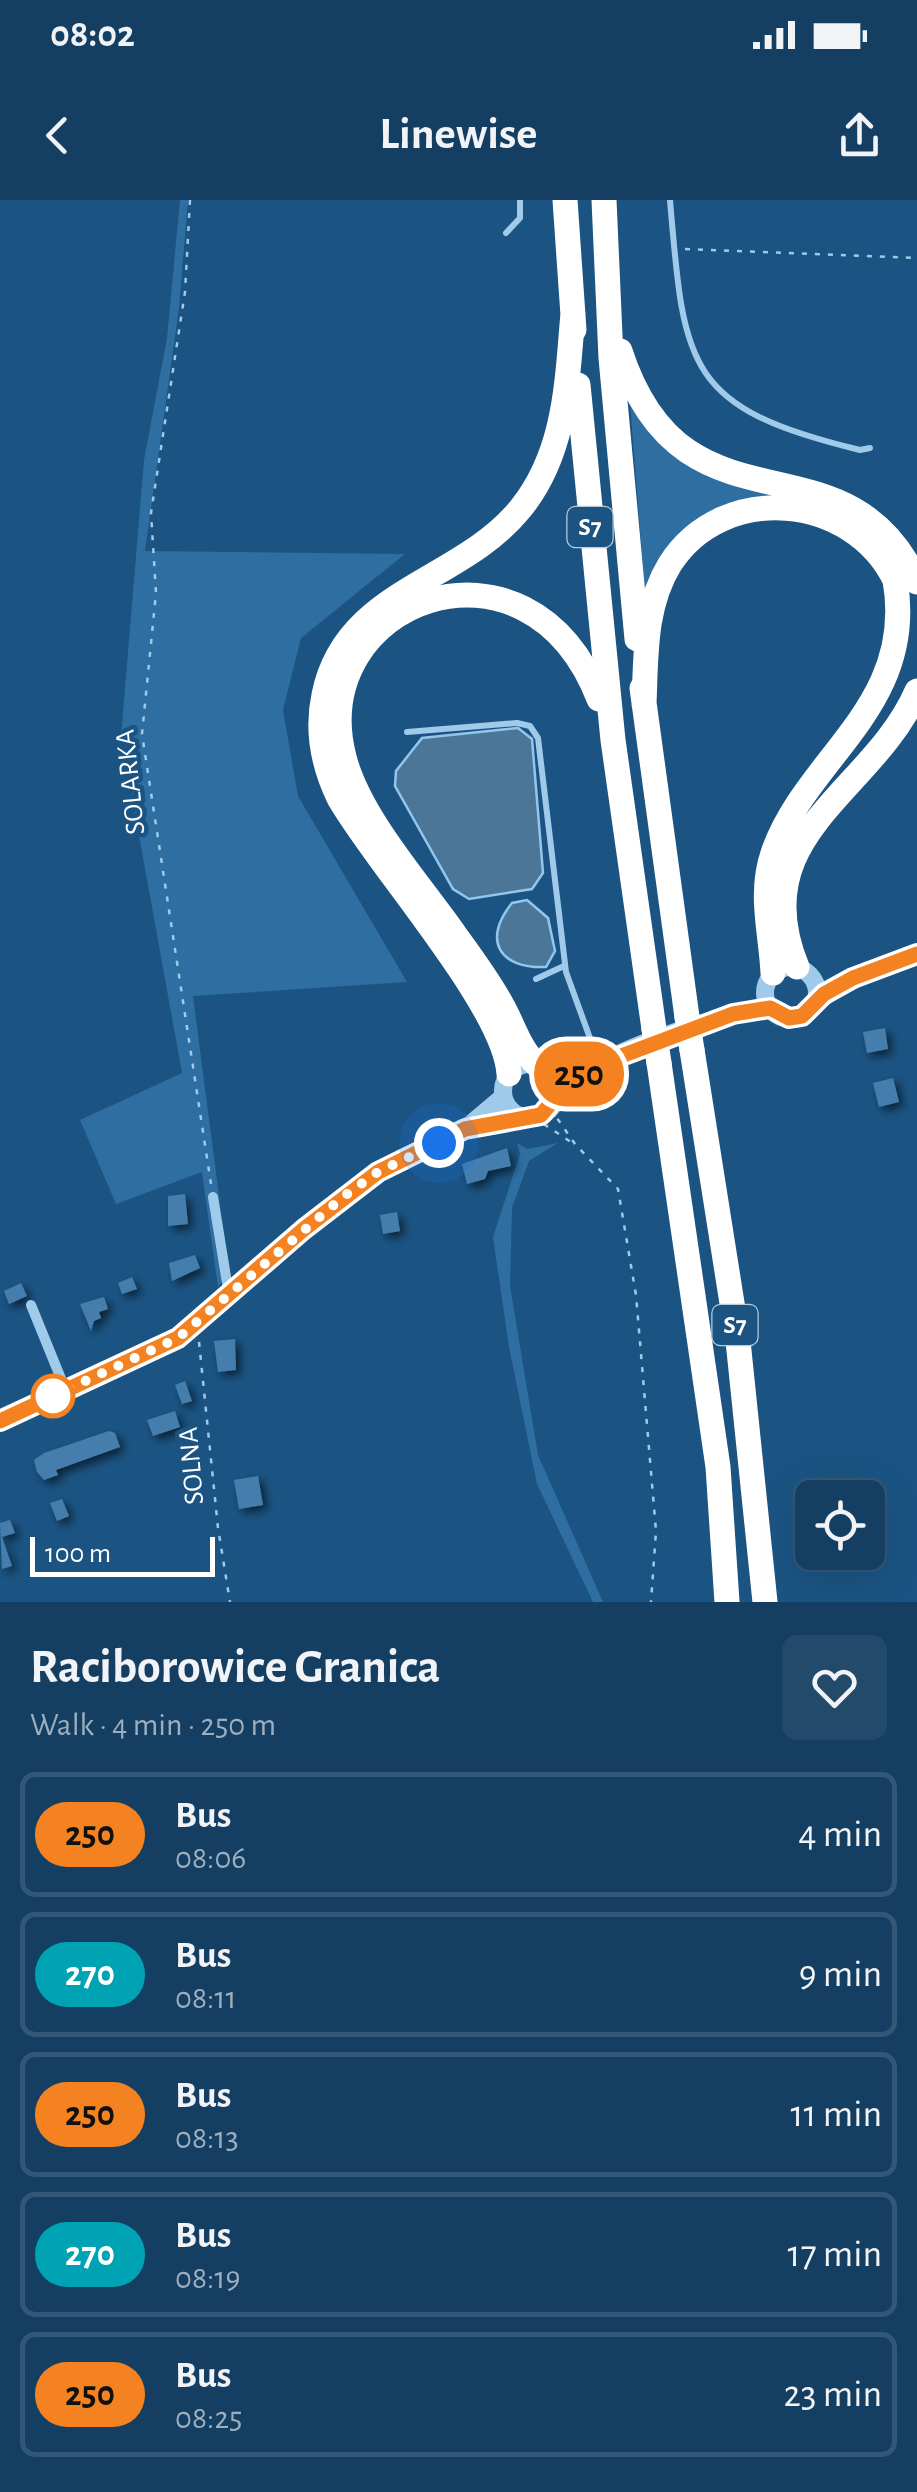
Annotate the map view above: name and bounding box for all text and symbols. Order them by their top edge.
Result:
text: 08:02 [50,16,135,54]
icon: back [30,108,85,163]
icon: share [832,108,887,163]
text: Linewise [380,112,537,157]
road number: S7 [568,507,612,547]
street label: SOLARKA [112,728,150,836]
line badge: 250 [522,1042,636,1106]
text: 250 [554,1057,604,1092]
your location [414,1118,464,1168]
road number: S7 [712,1305,758,1345]
unlabelled marker [32,1375,74,1417]
street label: SOLNA [175,1426,209,1506]
map controls [795,1480,885,1570]
button: locate [795,1480,885,1570]
scale bar [30,1532,215,1576]
text: 100 m [45,1540,111,1568]
button: heart [782,1635,887,1740]
text: Raciborowice Granica [30,1644,440,1692]
text: Walk · 4 min · 250 m [30,1709,276,1741]
text: Bus [175,1797,231,1835]
text: 4 min [798,1816,882,1854]
text: 250 [65,1817,115,1852]
text: 08:06 [175,1842,246,1874]
text: Bus [175,1937,231,1975]
text: 9 min [799,1956,882,1994]
text: 270 [65,1957,115,1992]
text: 08:11 [175,1982,236,2014]
text: Bus [175,2077,231,2115]
text: 11 min [790,2096,882,2134]
text: 250 [65,2097,115,2132]
text: 08:13 [175,2122,239,2154]
text: Bus [175,2217,231,2255]
text: 17 min [788,2236,882,2274]
text: 270 [65,2237,115,2272]
text: 08:19 [175,2262,240,2294]
text: Bus [175,2357,231,2395]
text: 23 min [784,2376,882,2414]
text: 250 [65,2377,115,2412]
text: 08:25 [175,2402,242,2434]

